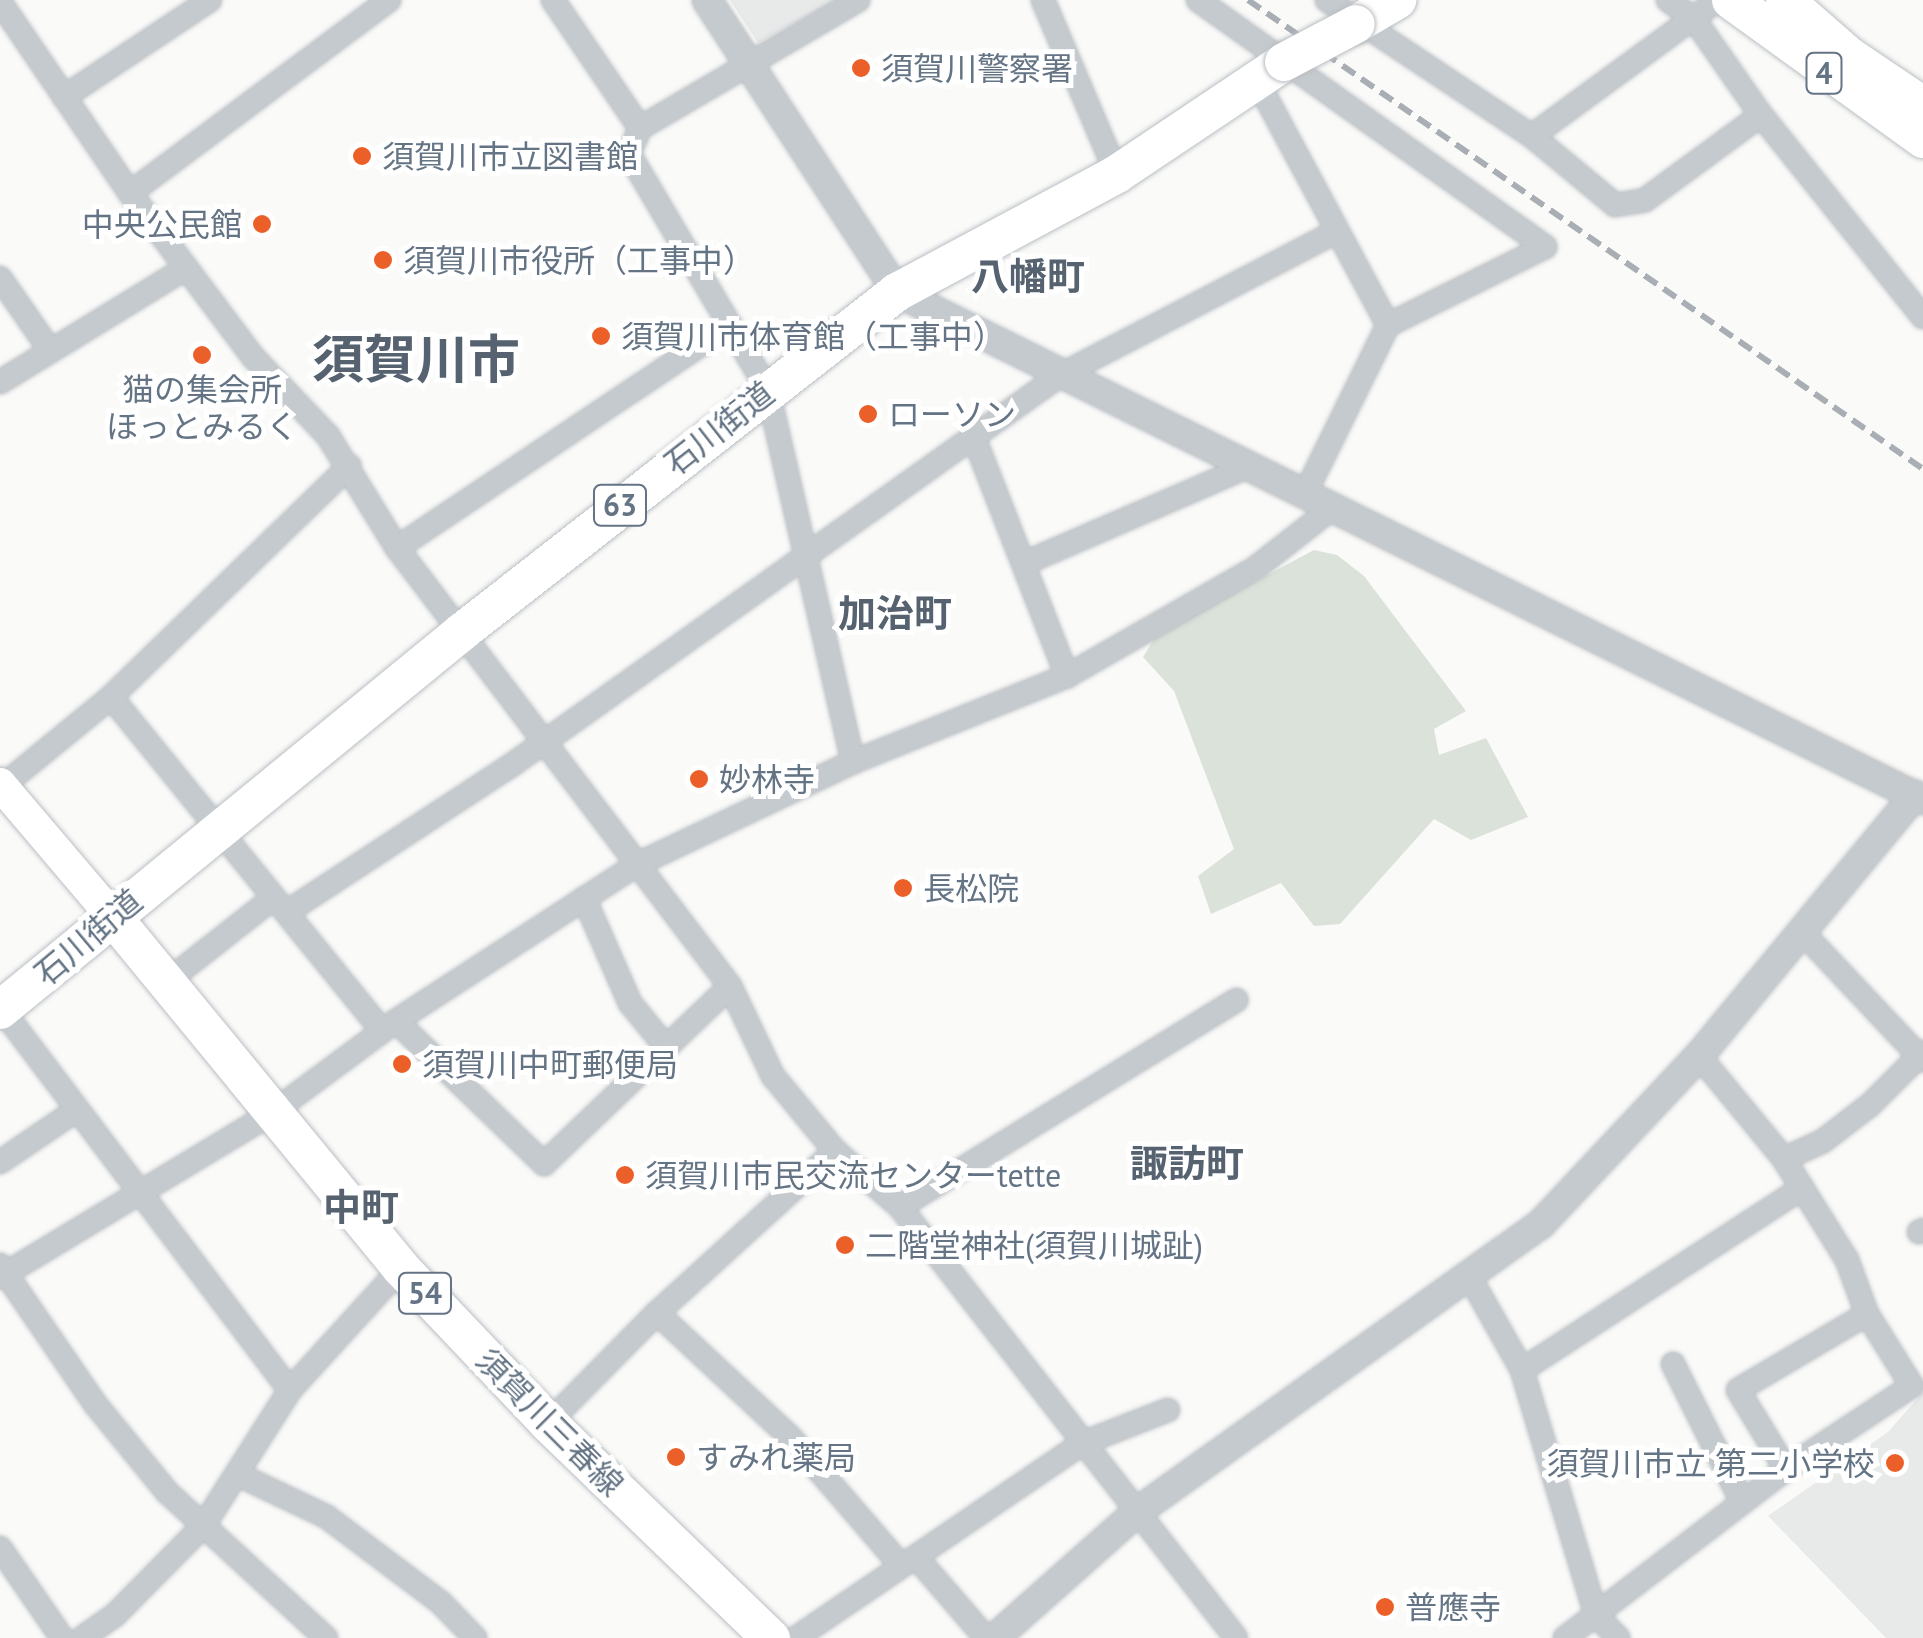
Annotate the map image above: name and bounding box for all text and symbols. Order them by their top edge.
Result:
road number: 4 [1804,48,1844,98]
place label: 須賀川警察署 [881,49,1073,87]
marker: 須賀川警察署 [850,57,872,79]
place label: 須賀川市立図書館 [382,137,638,175]
marker: 須賀川市立図書館 [351,145,373,167]
place label: 中央公民館 [82,205,242,243]
marker: 中央公民館 [251,213,273,235]
place label: 須賀川市役所（工事中） [403,241,755,279]
marker: 須賀川市役所（工事中） [372,249,394,271]
district label: 八幡町 [971,253,1085,299]
place label: 須賀川市体育館（工事中） [621,317,1005,355]
marker: 須賀川市体育館（工事中） [590,325,612,347]
district label: 須賀川市 [312,328,520,390]
marker: 猫の集会所 ほっとみるく [191,344,213,366]
place label: 猫の集会所 ほっとみるく [106,371,298,446]
street label: 石川街道 [657,373,781,483]
place label: ローソン [888,395,1016,433]
marker: ローソン [857,403,879,425]
road number: 63 [592,480,648,530]
district label: 加治町 [838,590,952,636]
place label: 妙林寺 [719,760,815,798]
marker: 妙林寺 [688,768,710,790]
place label: 長松院 [923,869,1019,907]
marker: 長松院 [892,877,914,899]
street label: 石川街道 [27,881,149,993]
place label: 須賀川中町郵便局 [422,1045,678,1083]
marker: 須賀川中町郵便局 [391,1053,413,1075]
district label: 諏訪町 [1130,1140,1244,1186]
place label: 須賀川市民交流センターtette [645,1156,1061,1194]
marker: 須賀川市民交流センターtette [614,1164,636,1186]
district label: 中町 [323,1184,399,1230]
place label: 二階堂神社(須賀川城趾) [865,1226,1203,1264]
marker: 二階堂神社(須賀川城趾) [834,1234,856,1256]
road number: 54 [398,1268,452,1318]
street label: 須賀川三春線 [469,1341,631,1503]
place label: すみれ薬局 [696,1438,856,1476]
place label: 須賀川市立 第二小学校 [1546,1444,1875,1482]
marker: すみれ薬局 [665,1446,687,1468]
marker: 須賀川市立 第二小学校 [1884,1452,1906,1474]
place label: 普應寺 [1405,1588,1501,1626]
marker: 普應寺 [1374,1596,1396,1618]

